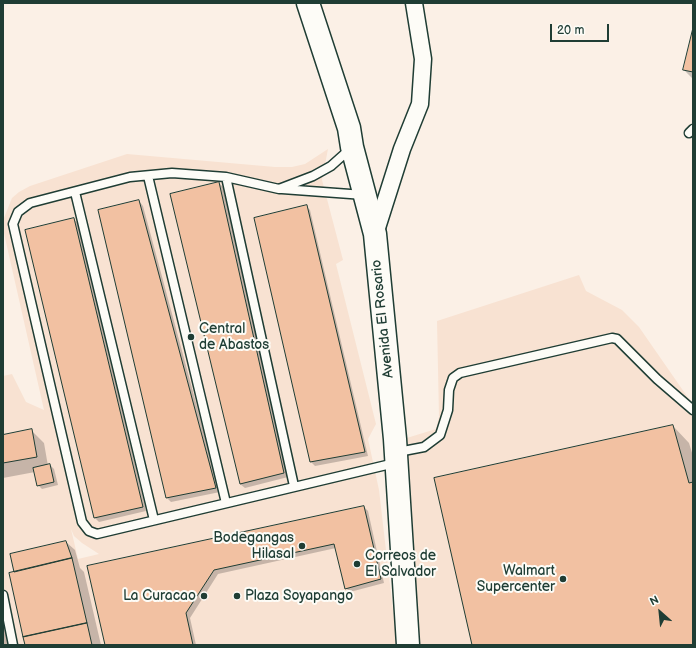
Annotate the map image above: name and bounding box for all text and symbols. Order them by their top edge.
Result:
scale bar [552,16,611,42]
text: 20 m [557,23,584,38]
street label: Avenida El Rosario [368,259,398,379]
place label: Central de Abastos [199,321,269,354]
marker: Central de Abastos [186,332,196,342]
place label: Bodegangas Hilasal [213,530,294,562]
marker: Bodegangas Hilasal [297,541,307,551]
place label: Correos de El Salvador [365,548,436,580]
marker: Correos de El Salvador [352,559,362,569]
place label: Walmart Supercenter [477,563,555,596]
marker: Walmart Supercenter [558,574,568,584]
place label: La Curacao [123,588,196,604]
place label: Plaza Soyapango [245,588,353,604]
marker: La Curacao [199,591,209,601]
marker: Plaza Soyapango [232,591,242,601]
north arrow [640,592,680,632]
text: N [648,593,661,609]

